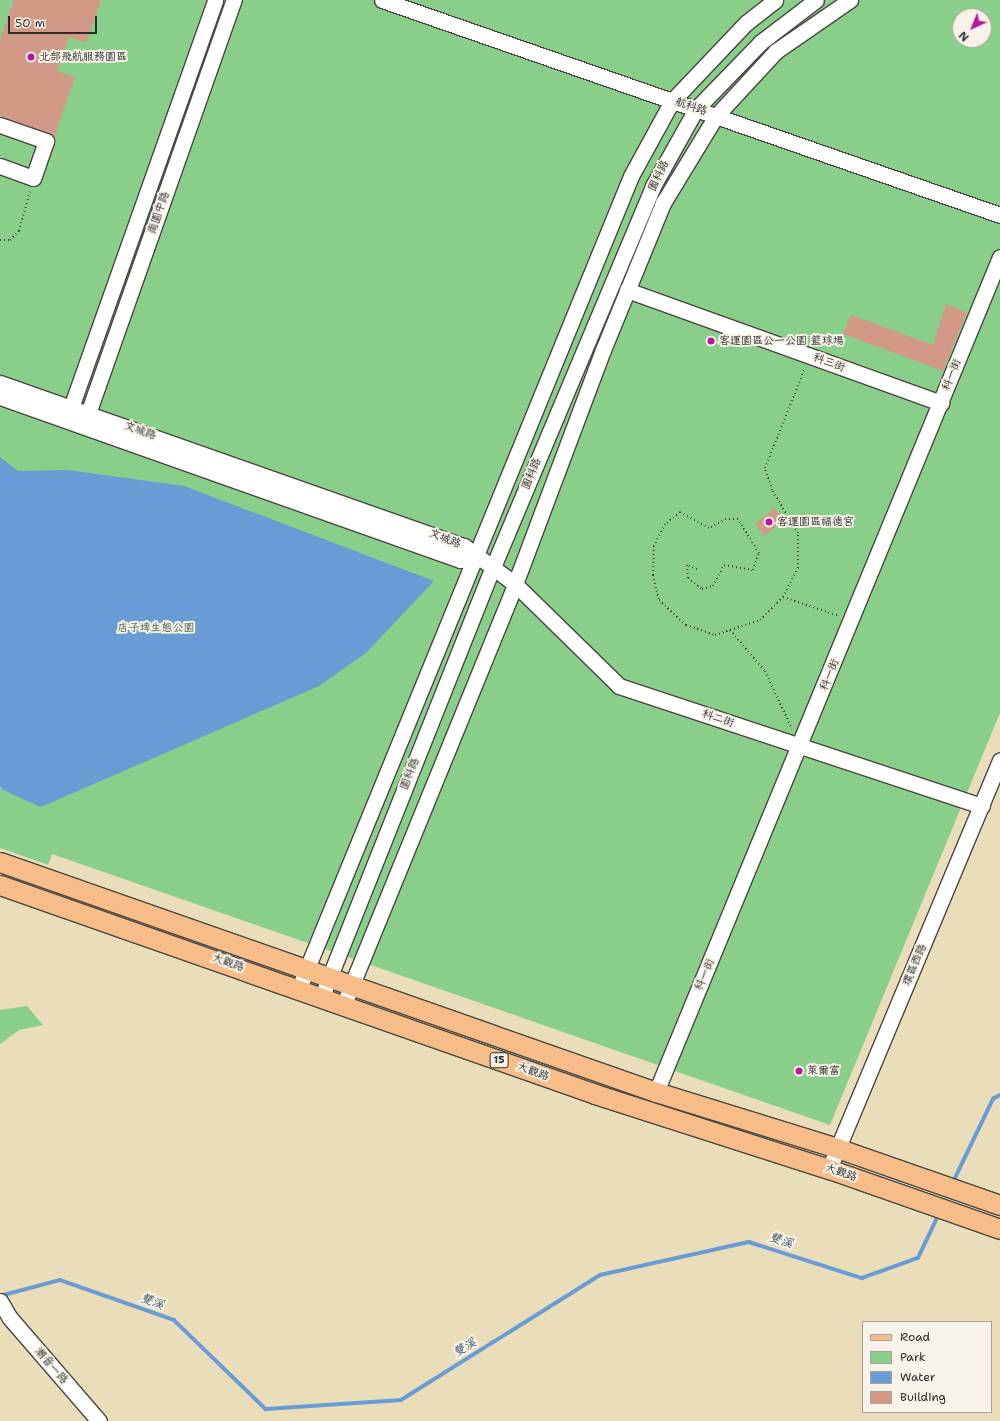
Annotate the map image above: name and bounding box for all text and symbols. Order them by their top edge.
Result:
scale bar [10,8,99,34]
north arrow [952,8,992,48]
text: 50 m [15,15,45,31]
text: N [956,28,972,45]
place label: 北部飛航服務園區 [39,50,127,64]
marker: 北部飛航服務園區 [26,52,36,62]
street label: 航科路 [673,95,709,119]
street label: 園科路 [646,158,672,194]
street label: 南園中路 [146,190,172,236]
place label: 客運園區公一公園 籃球場 [719,334,844,348]
marker: 客運園區公一公園 籃球場 [706,336,716,346]
street label: 科三街 [811,351,847,375]
street label: 科一街 [940,357,964,393]
street label: 文城路 [122,419,158,443]
street label: 園科路 [519,456,545,492]
place label: 客運園區福德宮 [777,515,854,529]
marker: 客運園區福德宮 [764,517,774,527]
street label: 文城路 [427,527,463,551]
park label: 店子埤生態公園 [118,621,194,635]
street label: 科一街 [818,657,842,693]
street label: 科二街 [700,707,736,731]
street label: 園科路 [398,756,422,792]
street label: 環區西路 [900,942,930,988]
street label: 大觀路 [210,951,246,975]
street label: 科一街 [692,957,718,993]
road number: 15 [489,1052,509,1068]
street label: 大觀路 [515,1060,551,1084]
place label: 萊爾富 [807,1064,840,1078]
marker: 萊爾富 [794,1066,804,1076]
street label: 大觀路 [823,1161,859,1185]
water label: 雙溪 [767,1230,795,1252]
water label: 雙溪 [138,1291,166,1313]
legend [862,1321,992,1413]
text: Road [900,1329,930,1345]
water label: 雙溪 [451,1336,479,1360]
street label: 潮音一路 [32,1345,70,1387]
text: Park [900,1349,926,1365]
text: Water [900,1369,935,1385]
text: Building [900,1389,946,1405]

